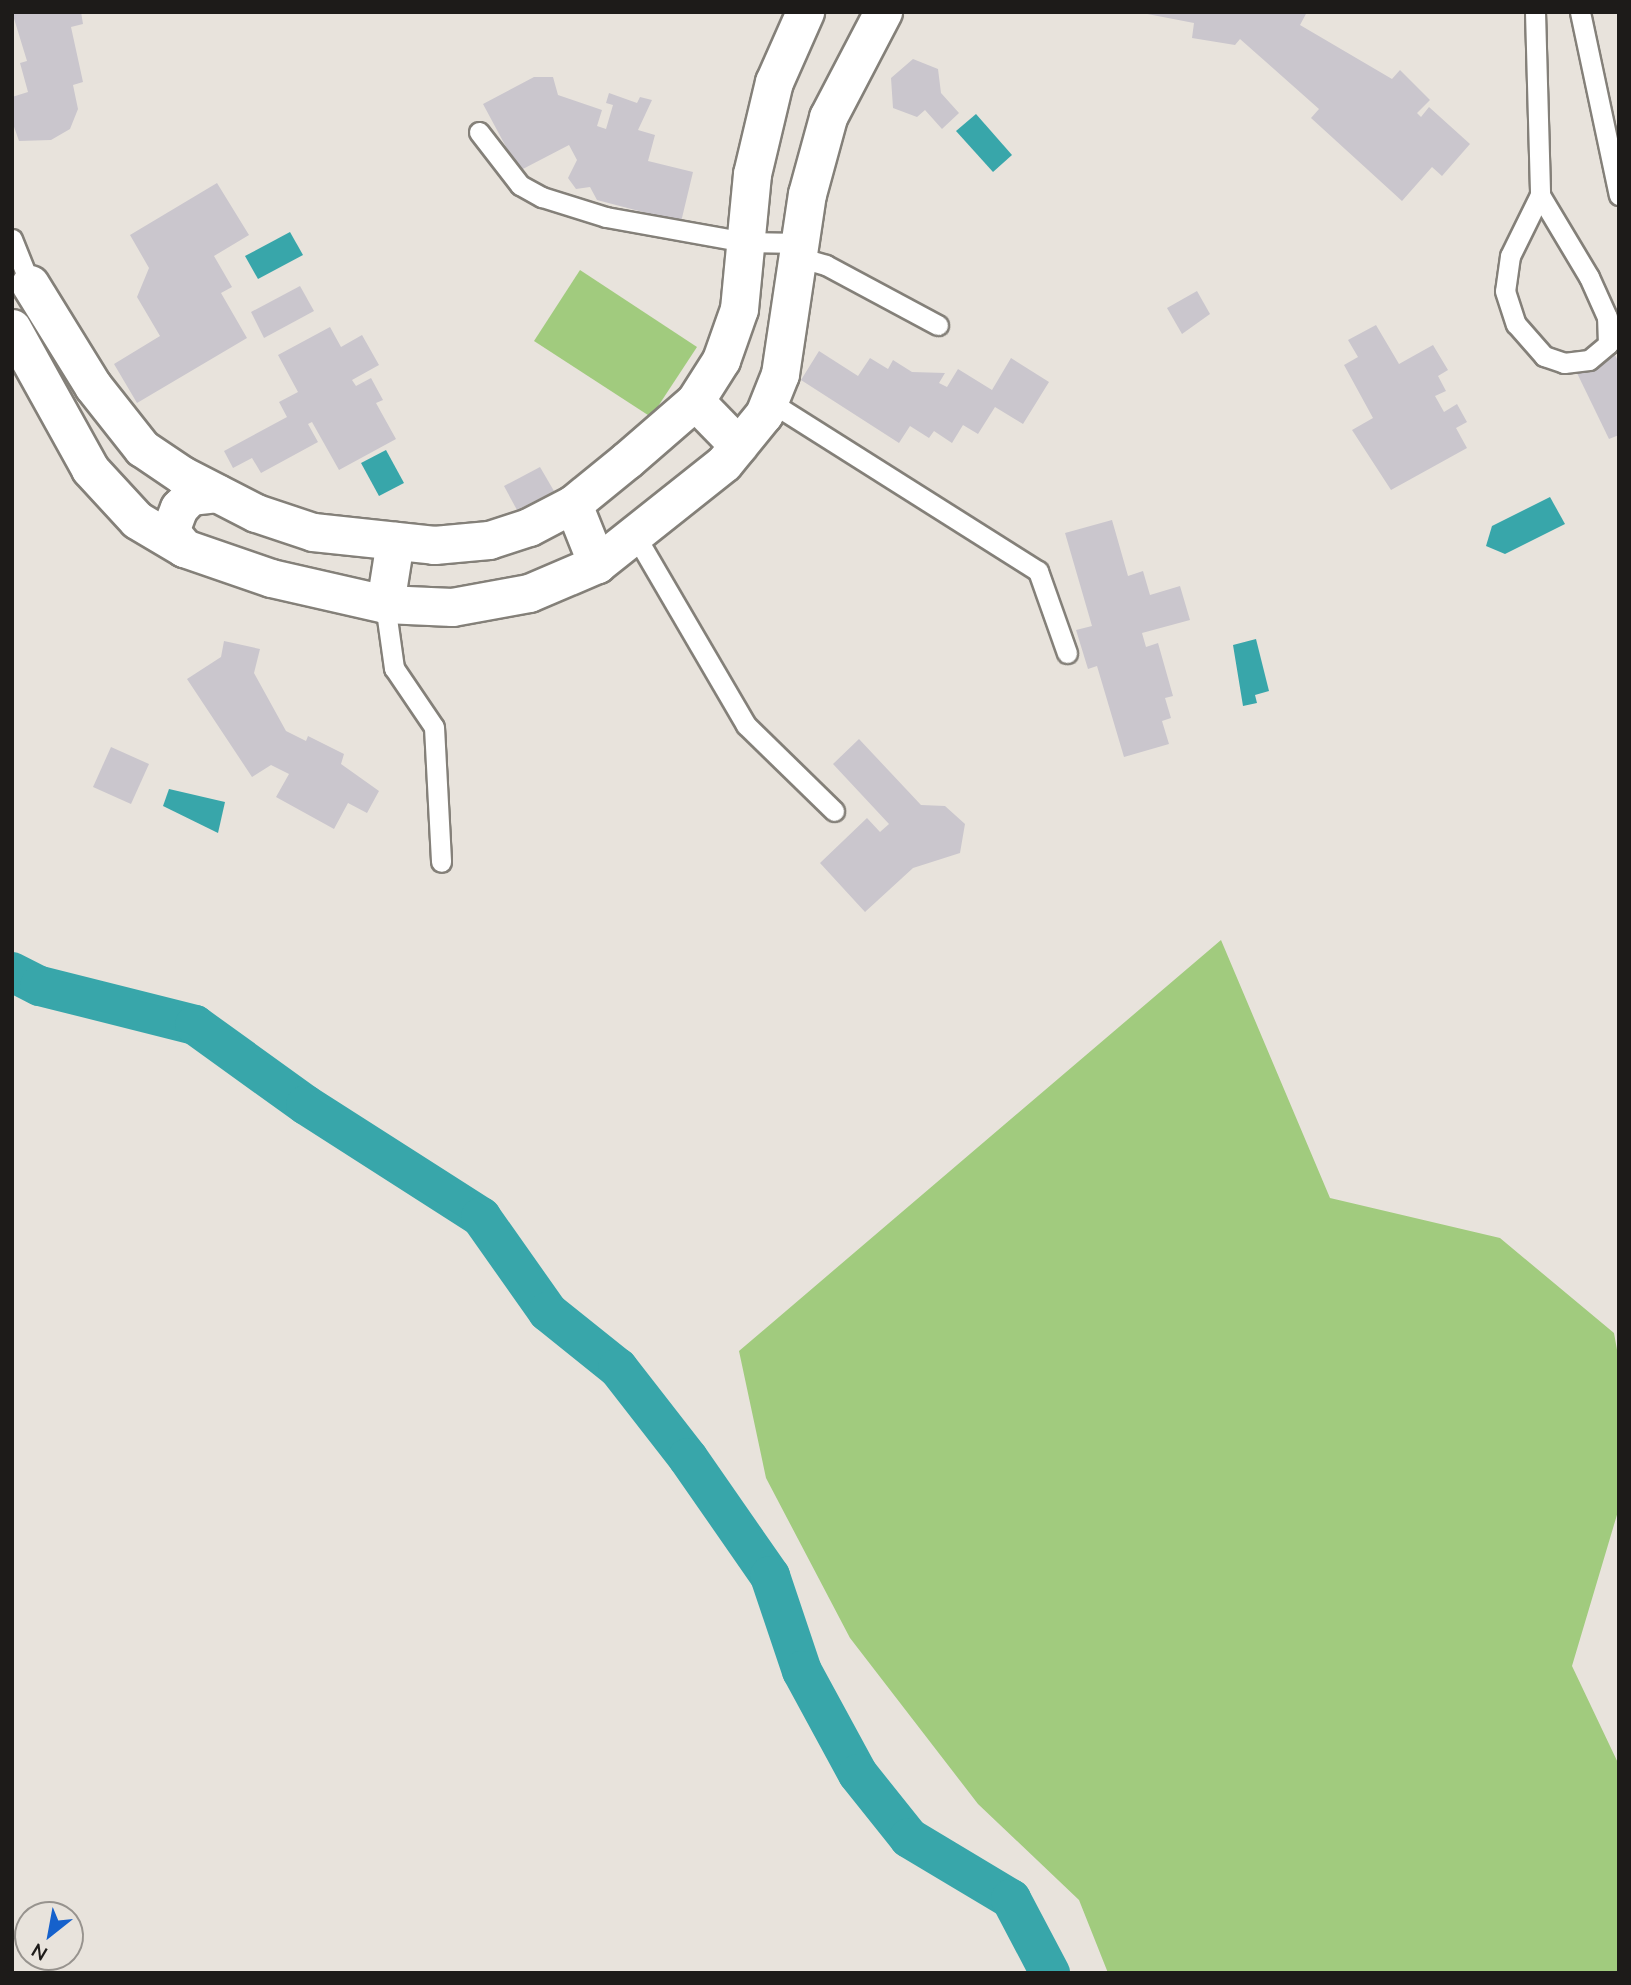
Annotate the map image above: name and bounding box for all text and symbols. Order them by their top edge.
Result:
north arrow [14,1901,84,1971]
text: N [27,1938,52,1966]

